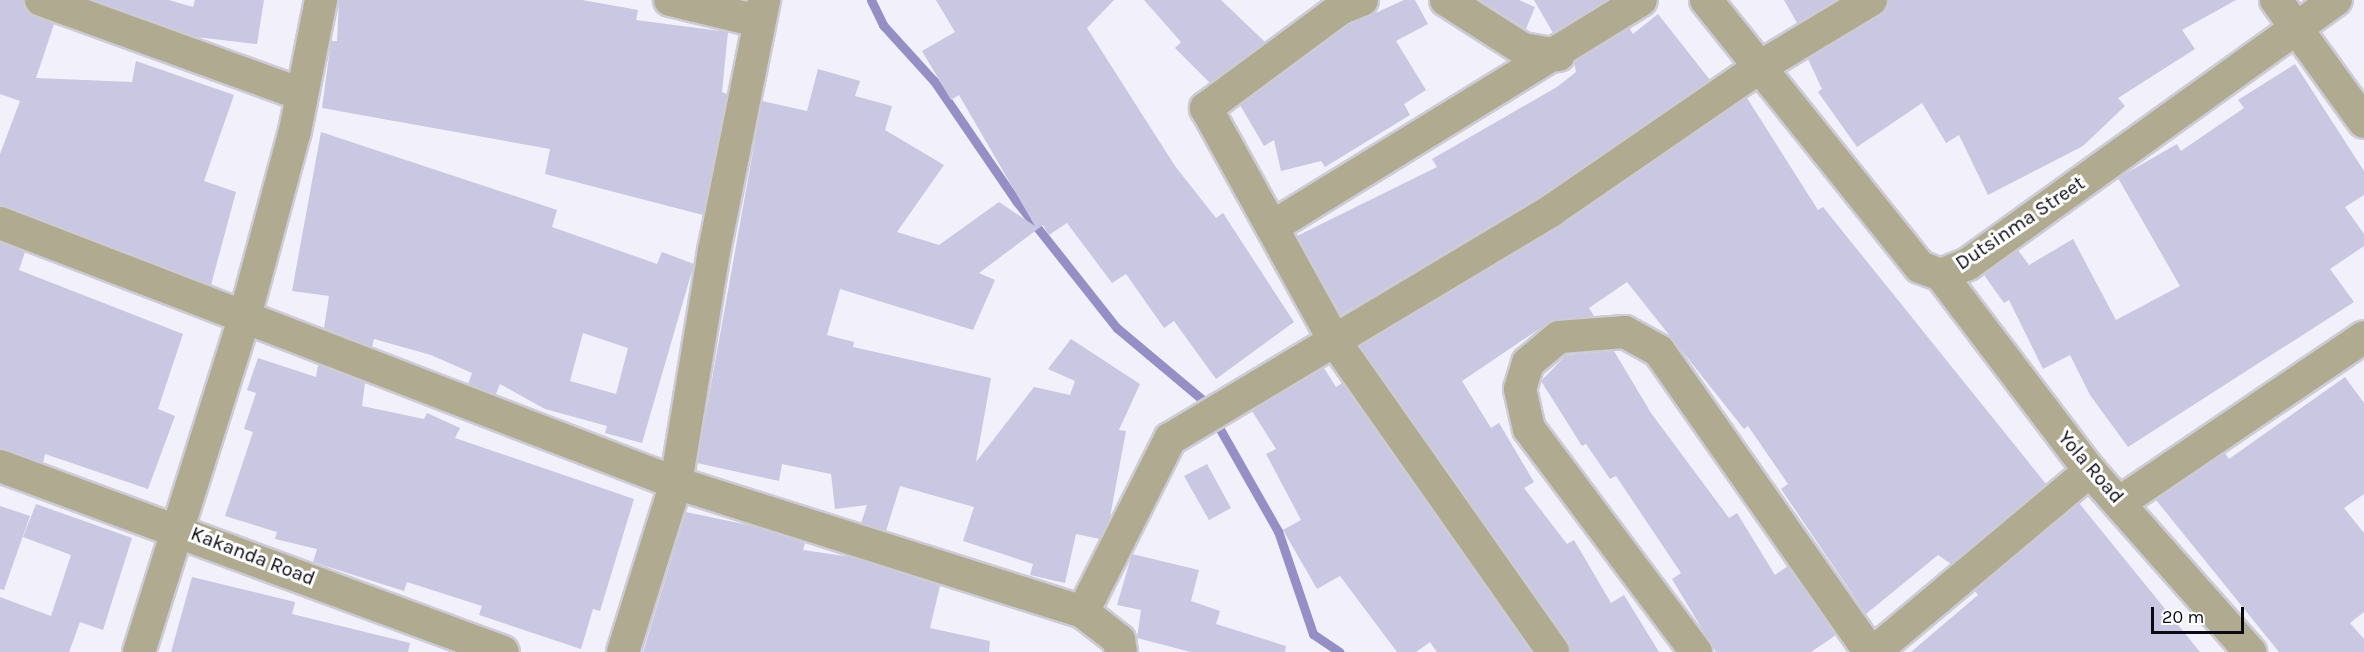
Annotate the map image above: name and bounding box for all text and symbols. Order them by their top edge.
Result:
street label: Dutsinma Street [1951,171,2089,275]
street label: Yola Road [2053,426,2129,508]
street label: Kakanda Road [187,521,319,591]
scale bar [2154,595,2247,633]
text: 20 m [2162,606,2204,628]

